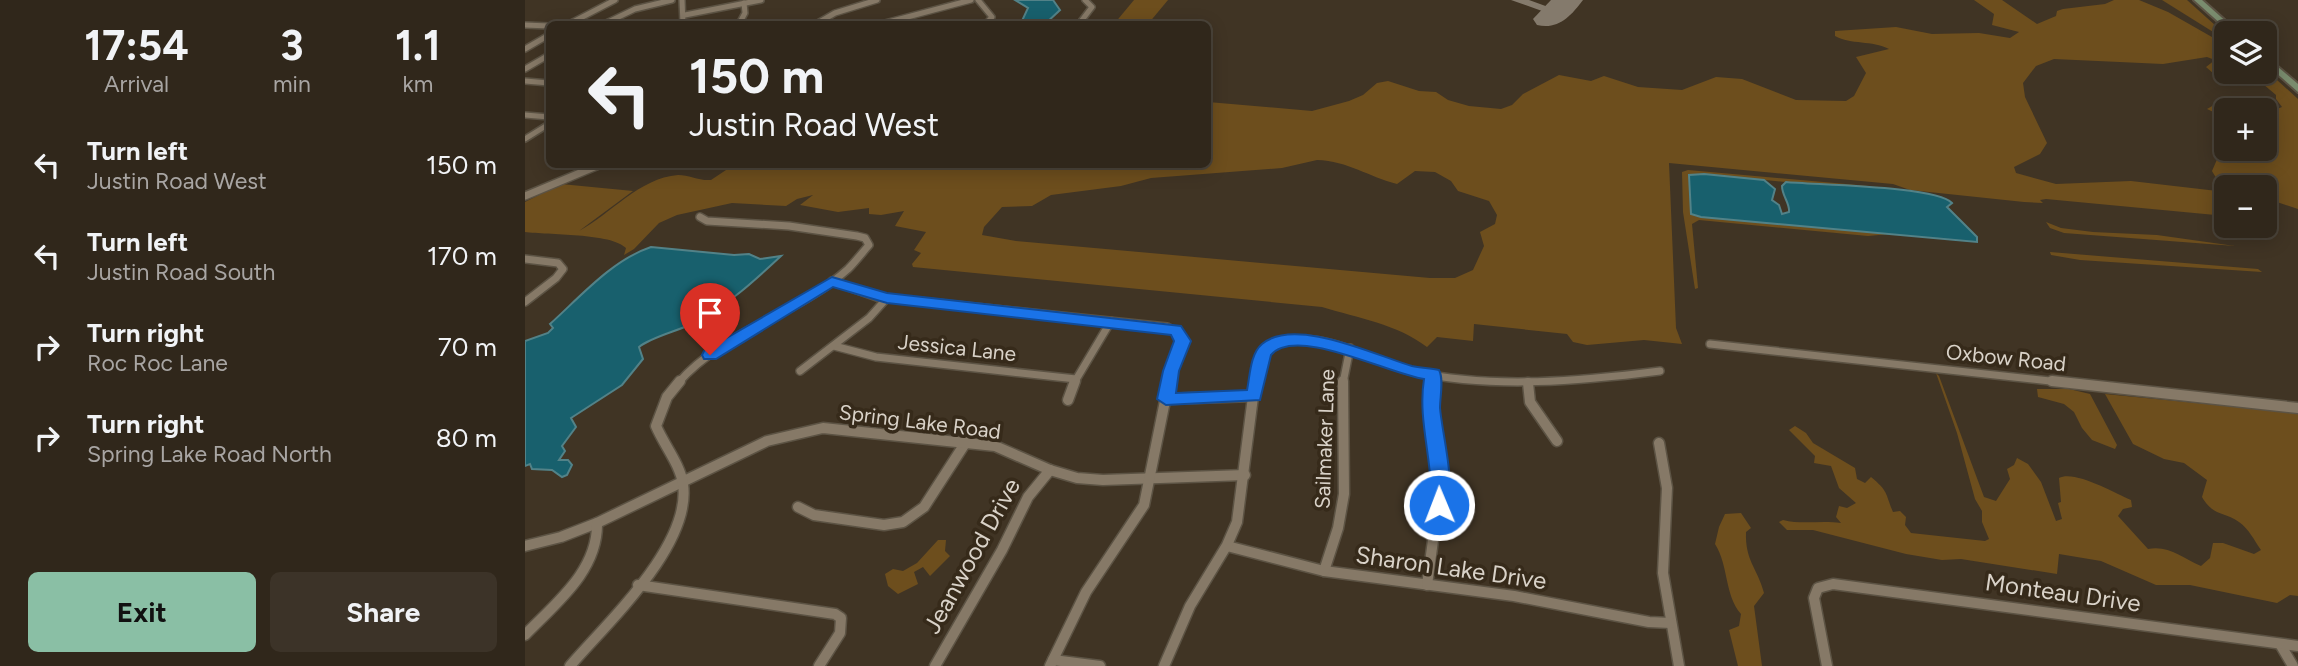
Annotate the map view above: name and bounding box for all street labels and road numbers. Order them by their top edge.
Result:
street label: Jessica Lane [897,329,1017,366]
street label: Oxbow Road [1945,339,2067,376]
street label: Sailmaker Lane [1310,368,1339,509]
street label: Spring Lake Road [838,399,1003,444]
street label: Jeanwood Drive [917,473,1026,638]
street label: Sharon Lake Drive [1354,540,1548,595]
street label: Monteau Drive [1983,567,2143,618]

